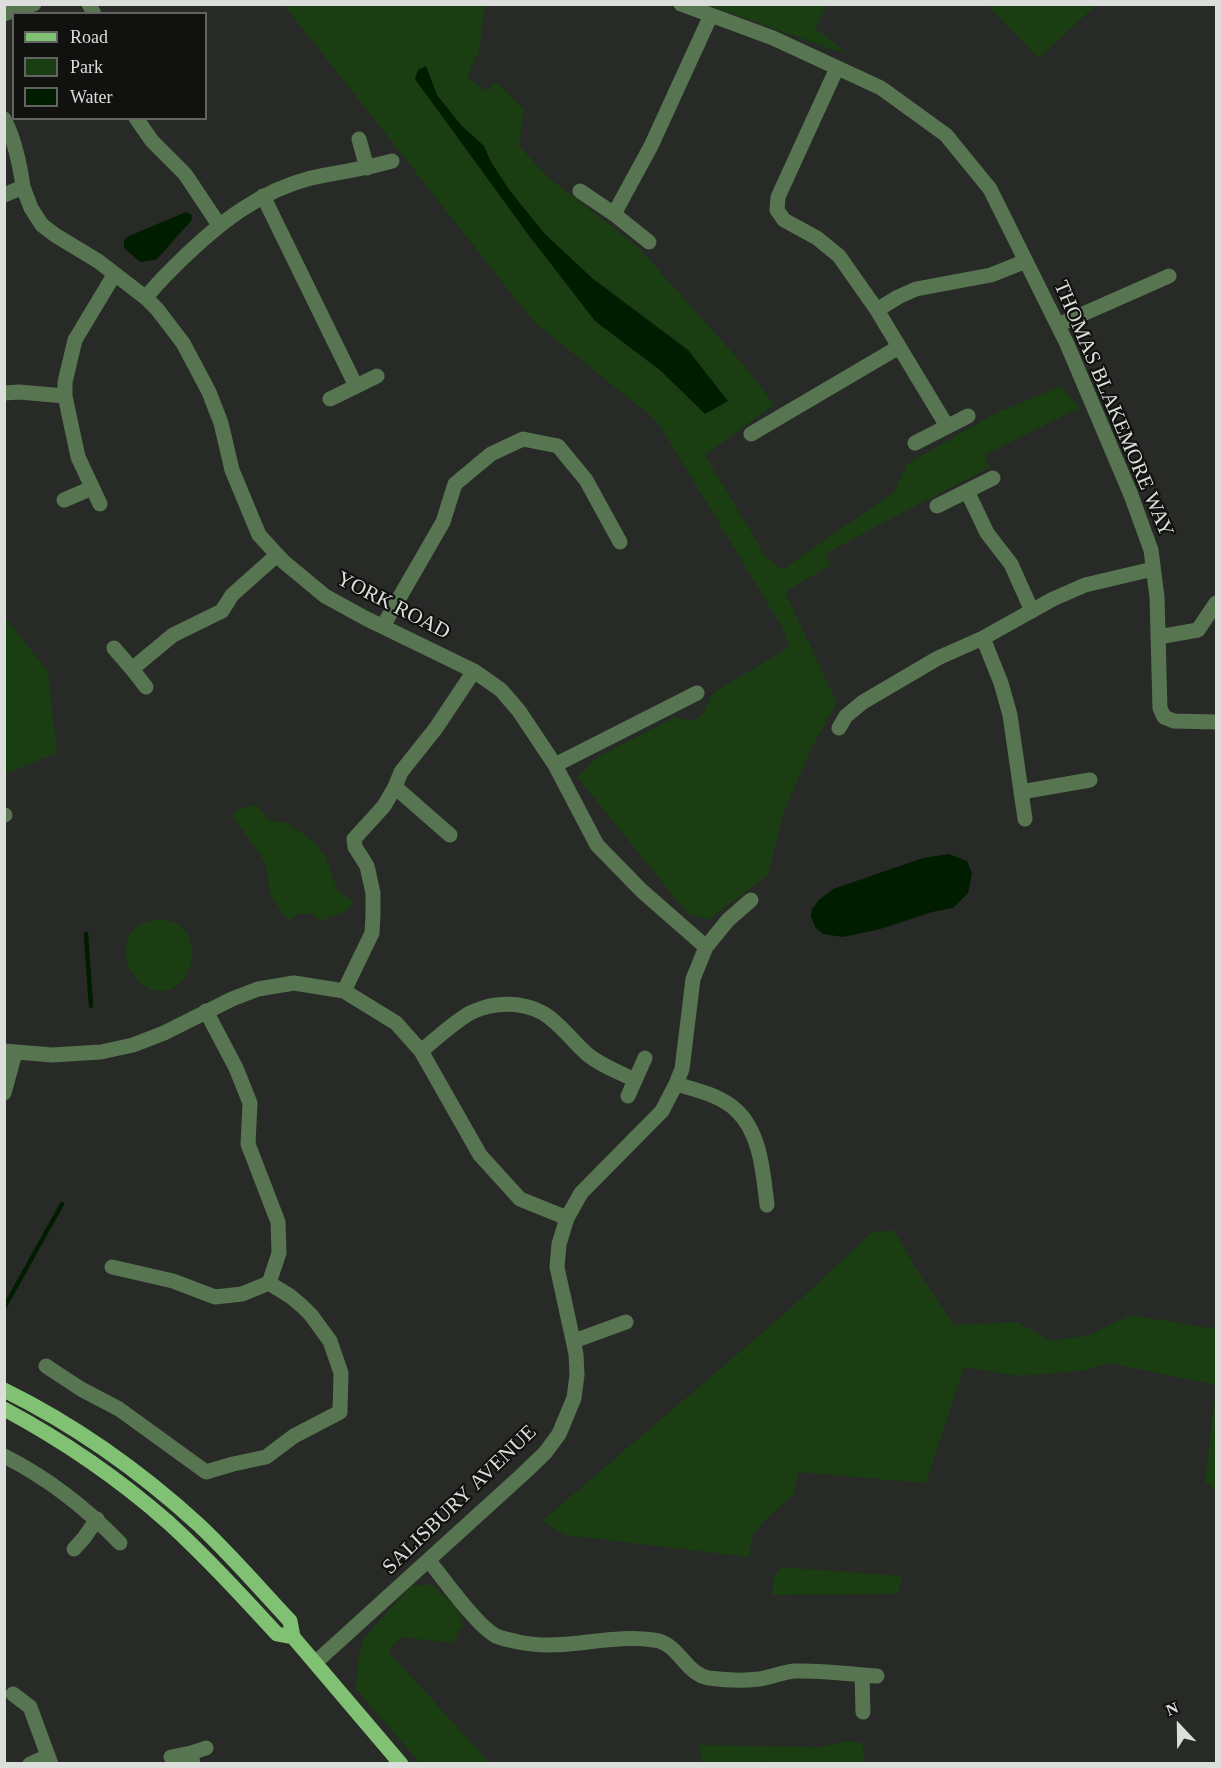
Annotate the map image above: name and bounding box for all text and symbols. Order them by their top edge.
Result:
legend [12,12,207,120]
text: Road [70,27,108,47]
text: Park [70,57,103,77]
text: Water [70,87,113,107]
street label: THOMAS BLAKEMORE WAY [1048,277,1178,541]
street label: YORK ROAD [332,567,454,645]
street label: SALISBURY AVENUE [378,1420,542,1580]
north arrow [1149,1696,1209,1756]
text: N [1164,1699,1181,1719]

